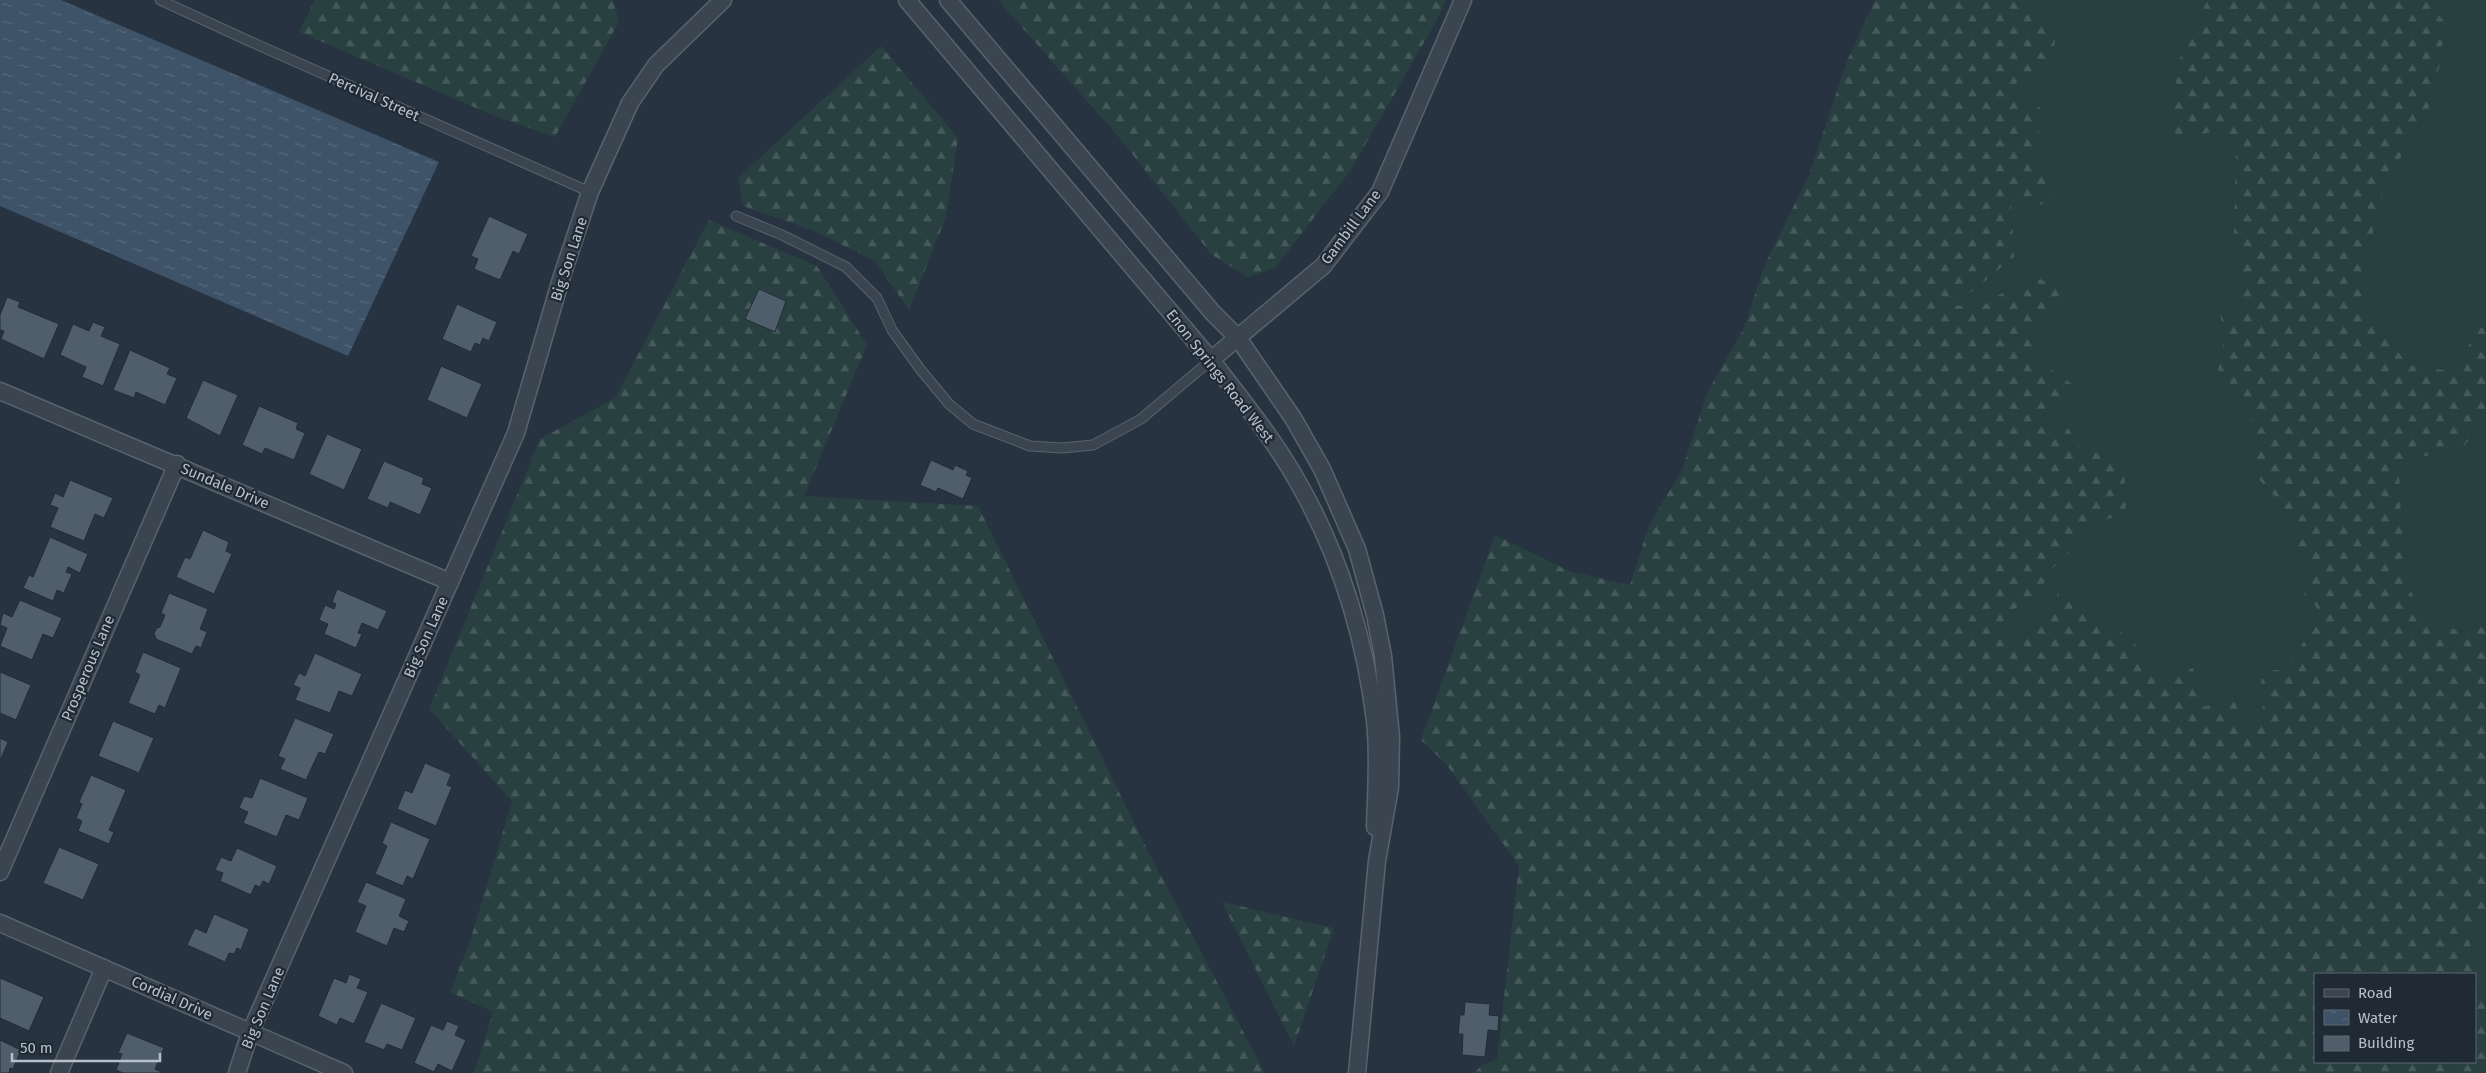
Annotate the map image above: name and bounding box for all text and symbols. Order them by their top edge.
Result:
street label: Percival Street [326,69,423,125]
street label: Gambill Lane [1317,186,1385,268]
street label: Big Son Lane [547,215,591,303]
street label: Enon Springs Road West [1162,306,1278,447]
street label: Sundale Drive [178,459,272,513]
street label: Big Son Lane [400,593,452,681]
street label: Prosperous Lane [58,613,118,723]
street label: Big Son Lane [238,964,288,1052]
street label: Cordial Drive [129,972,215,1024]
legend [2314,973,2476,1063]
text: Road [2358,984,2393,1002]
text: Water [2358,1009,2397,1027]
scale bar [12,1030,160,1062]
text: Building [2358,1034,2414,1052]
text: 50 m [20,1039,53,1057]

